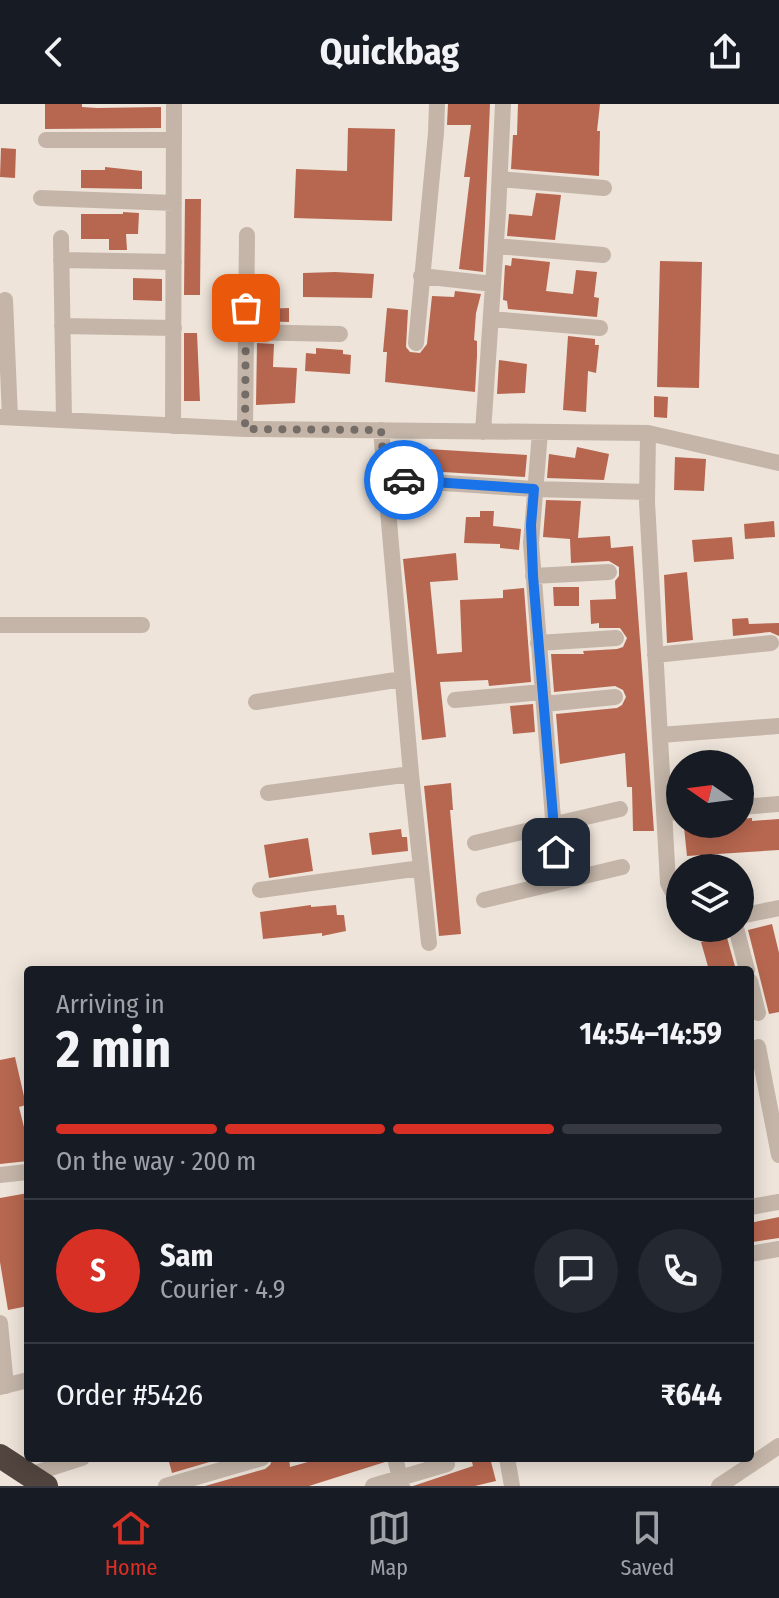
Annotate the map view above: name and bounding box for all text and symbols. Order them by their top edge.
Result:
icon: back [32,30,76,74]
text: Quickbag [320,30,459,74]
icon: share [703,30,747,74]
pin [212,274,280,342]
icon: bag [224,286,268,330]
courier [364,440,444,520]
icon: car [382,458,426,502]
north arrow [666,750,754,838]
map controls [666,750,754,942]
pin [522,818,590,886]
icon: home [534,830,578,874]
button: layers [666,854,754,942]
text: Arriving in [56,989,165,1020]
text: 14:54–14:59 [579,1016,722,1052]
text: 2 min [56,1018,171,1081]
text: On the way · 200 m [56,1146,256,1177]
button: chat [534,1229,618,1313]
button: phone [638,1229,722,1313]
text: Sam [160,1238,213,1274]
text: S [90,1253,106,1289]
text: Courier · 4.9 [160,1274,285,1305]
text: Order #5426 [56,1377,203,1413]
text: ₹644 [661,1377,722,1413]
tab: Home [105,1506,157,1581]
tab: Map [367,1506,411,1581]
tab: Saved [620,1506,674,1581]

